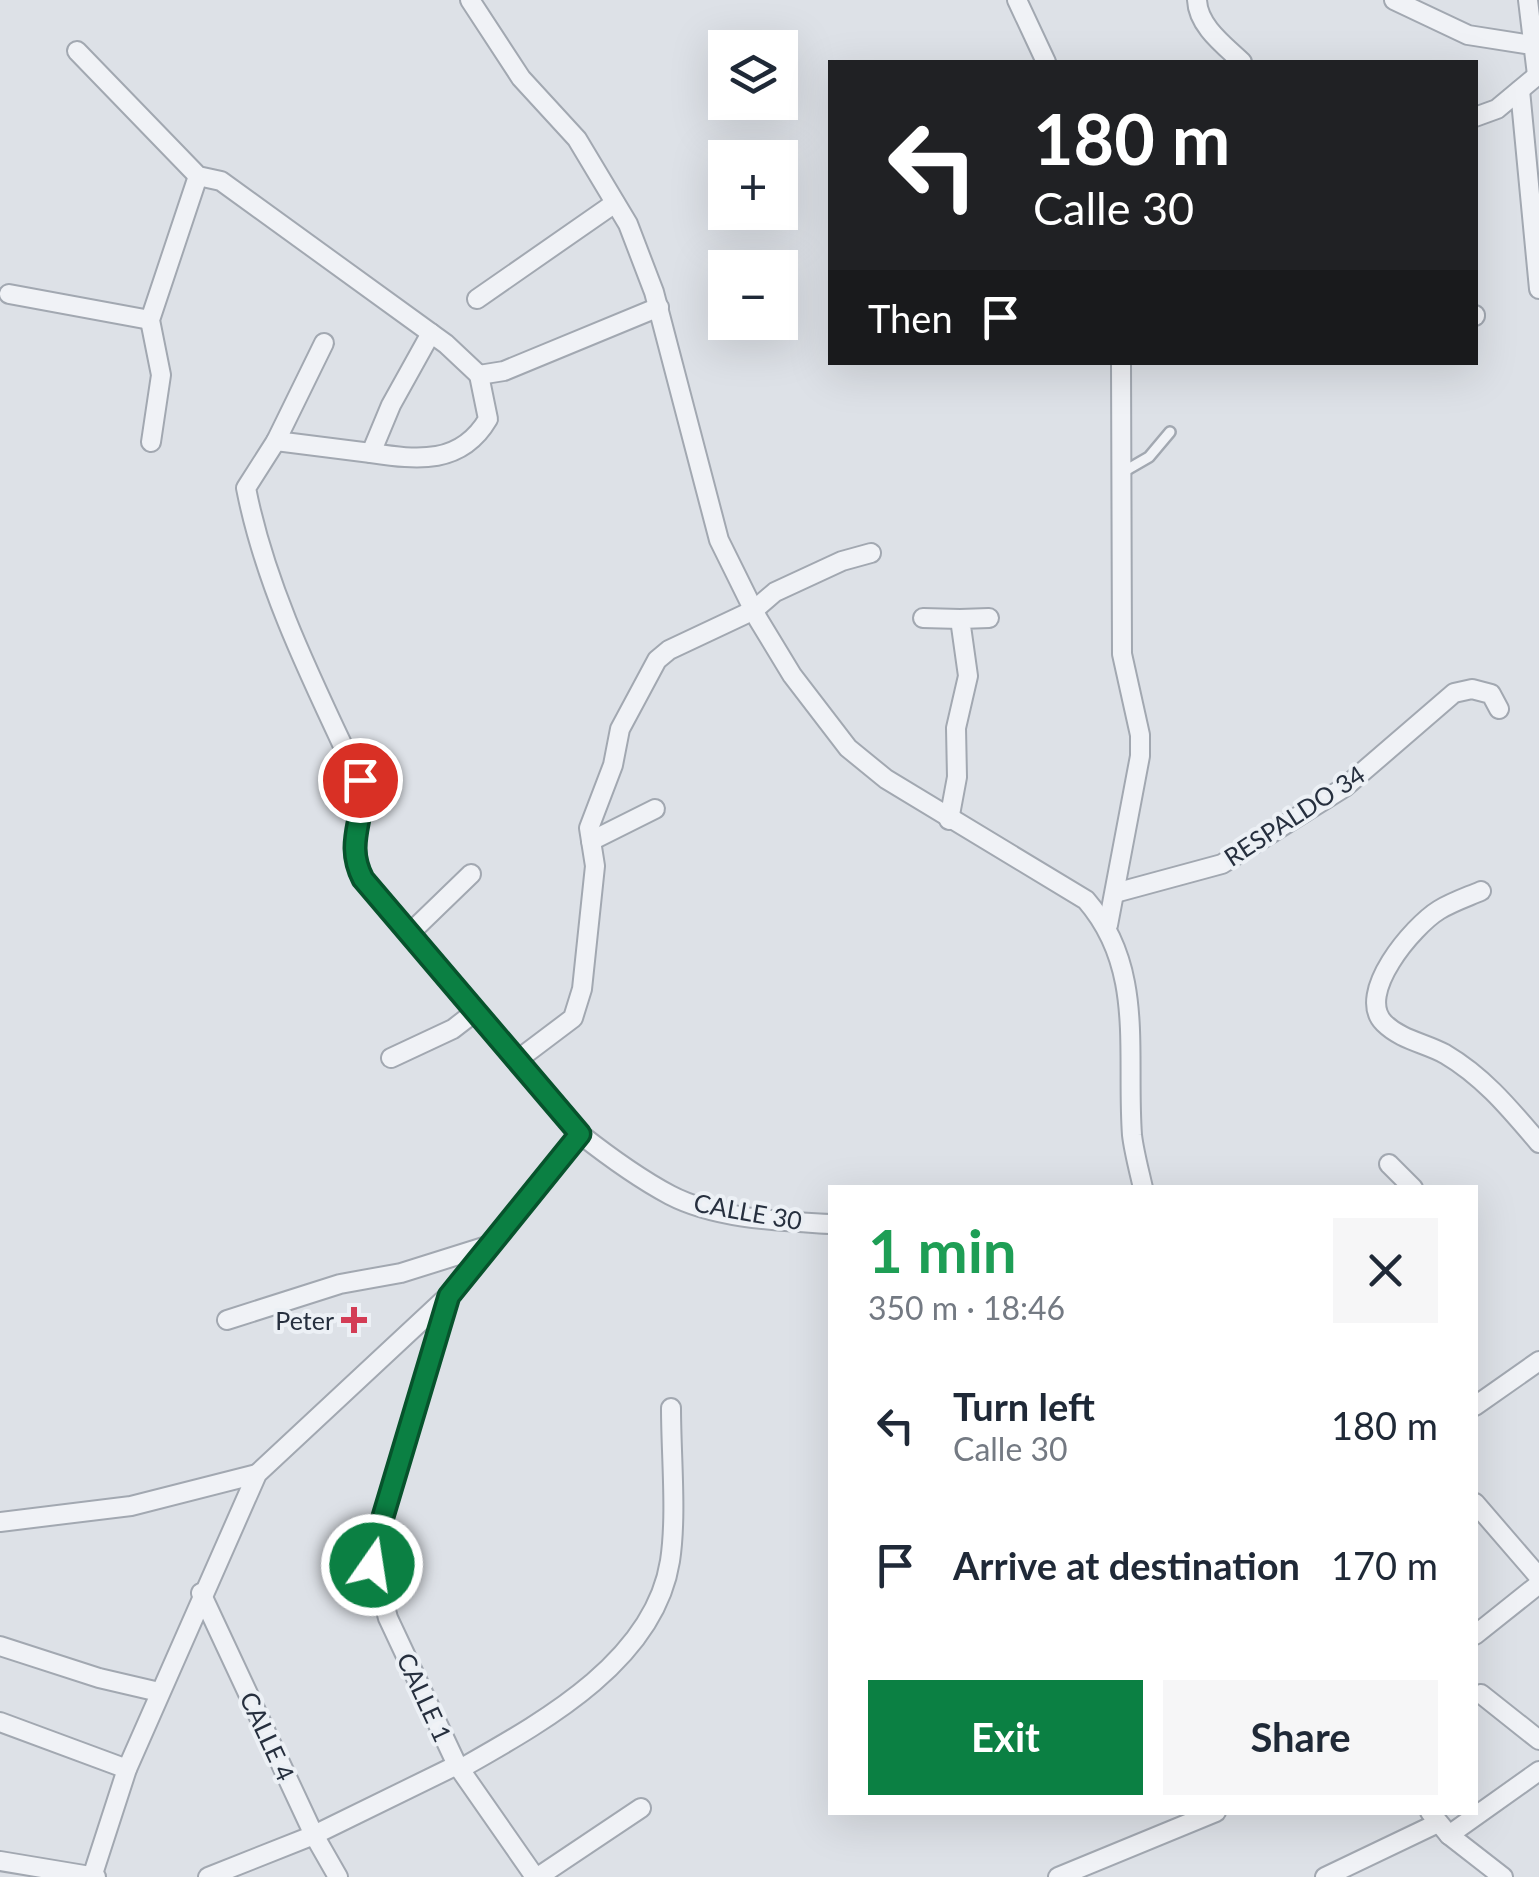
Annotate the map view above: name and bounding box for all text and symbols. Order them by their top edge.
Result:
map controls [708,30,798,340]
button: layers [708,30,798,120]
text: 180 m [1033,96,1230,180]
icon: left [868,100,998,230]
button: + [708,140,798,230]
text: Calle 30 [1033,181,1194,235]
button: − [708,250,798,340]
icon: arrive [973,290,1028,345]
text: Then [868,295,953,341]
pin [318,738,403,823]
icon: arrive [333,753,388,808]
street label: RESPALDO 34 [1218,758,1370,872]
street label: CALLE 30 [692,1187,804,1235]
text: 1 min [868,1214,1017,1286]
button: close [1333,1218,1438,1323]
text: 350 m · 18:46 [868,1288,1065,1327]
place label: Peter [275,1305,334,1335]
marker: Peter [343,1309,365,1331]
text: Turn left [953,1383,1095,1429]
icon: left [868,1398,923,1453]
text: 180 m [1331,1402,1438,1448]
text: Calle 30 [953,1429,1068,1468]
position arrow [320,1513,424,1617]
icon: arrive [868,1538,923,1593]
text: Arrive at destination [953,1542,1300,1588]
text: 170 m [1331,1542,1438,1588]
street label: CALLE 1 [391,1648,459,1746]
button: Exit [868,1680,1143,1795]
button: Share [1163,1680,1438,1795]
street label: CALLE 4 [234,1687,302,1785]

